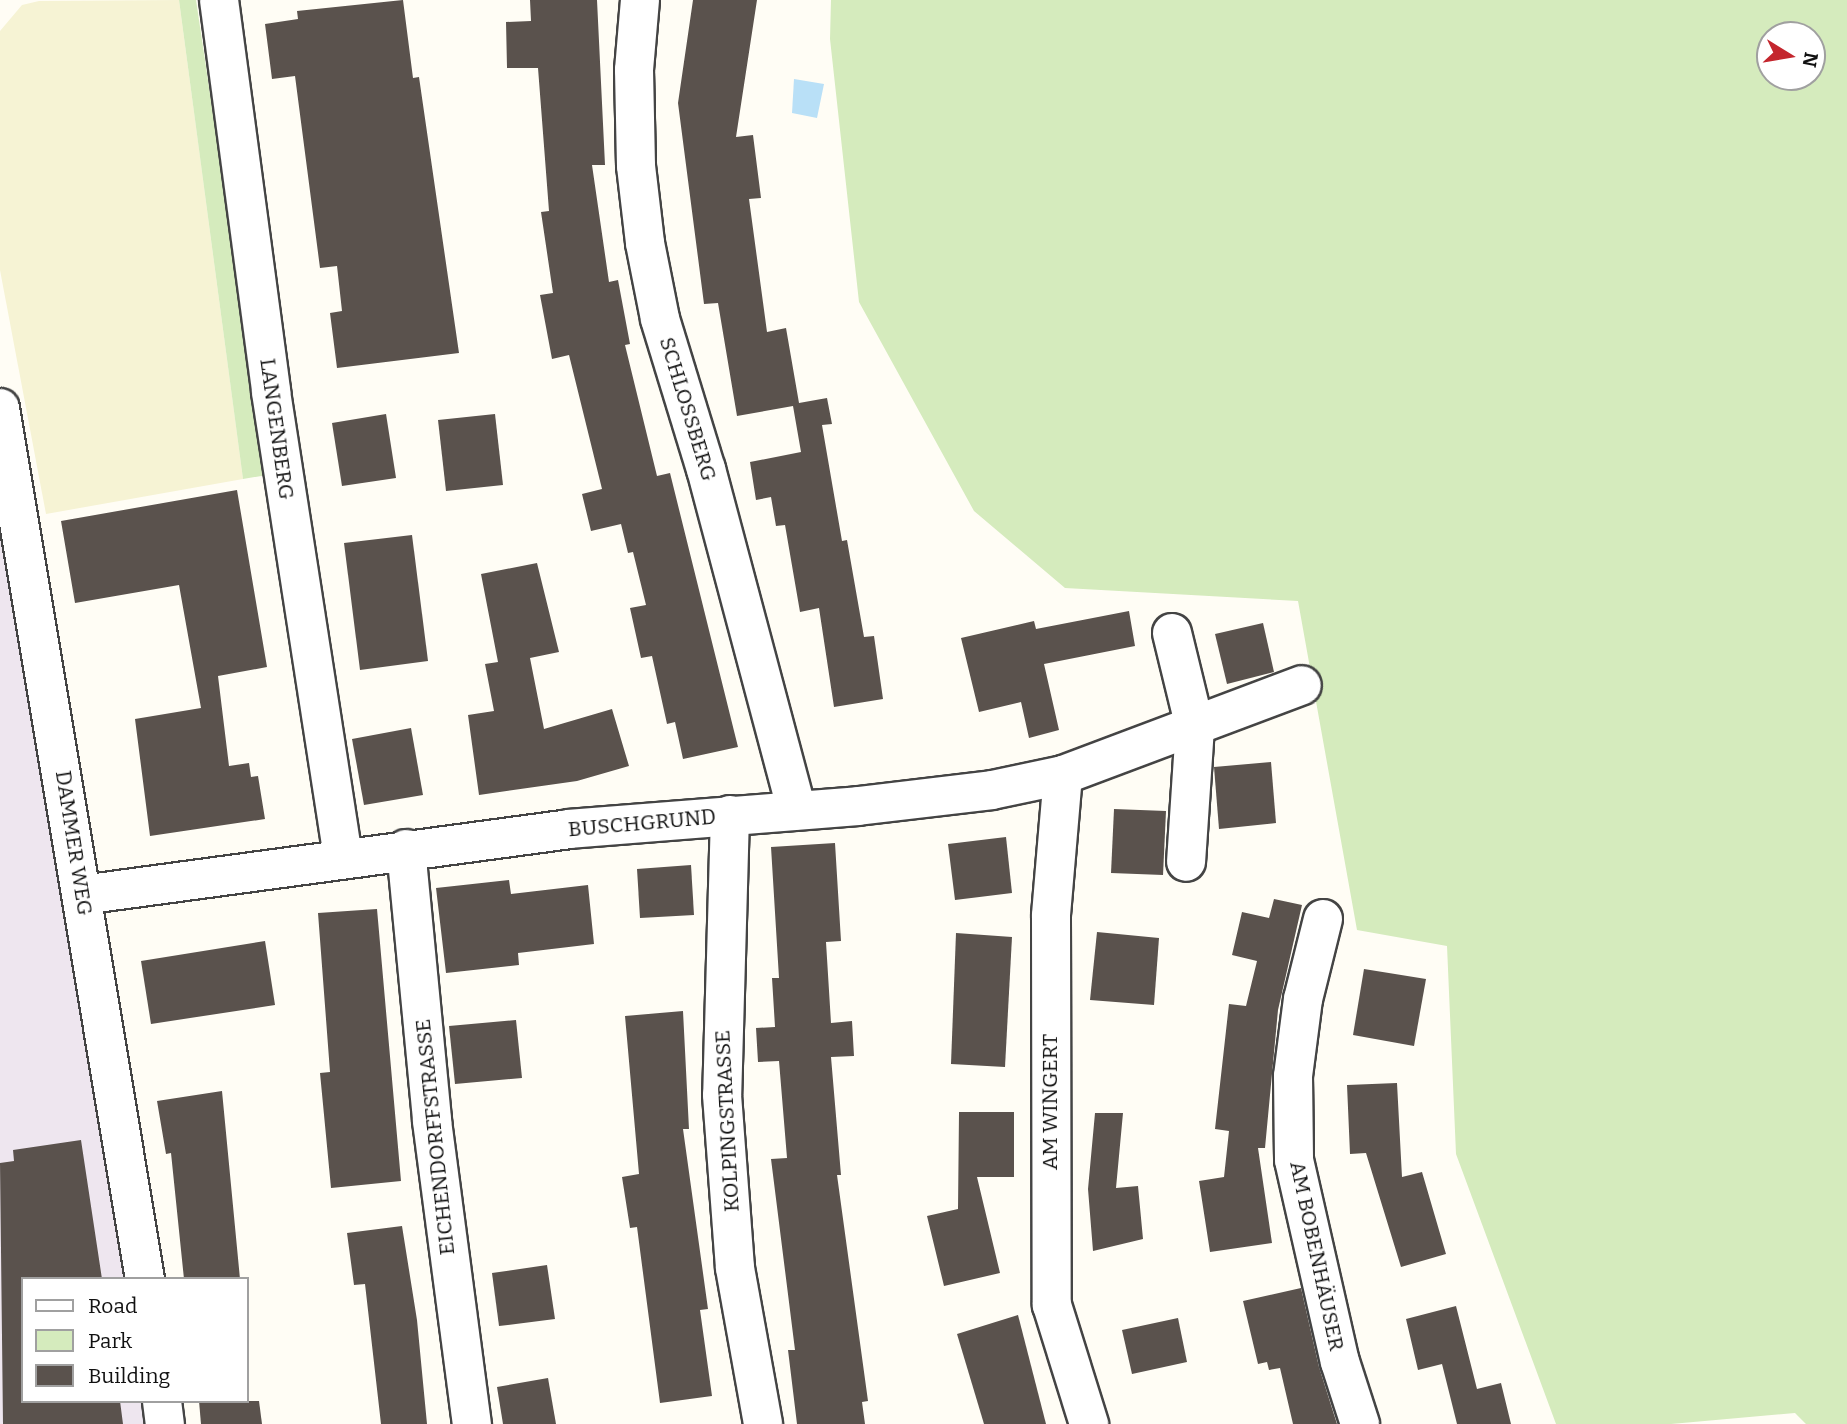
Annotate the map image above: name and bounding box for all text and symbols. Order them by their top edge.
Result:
north arrow [1756,21,1826,91]
text: N [1797,50,1823,69]
street label: SCHLOSSBERG [654,334,722,484]
street label: LANGENBERG [255,357,299,501]
street label: DAMMER WEG [50,769,98,917]
street label: BUSCHGRUND [567,804,717,842]
street label: EICHENDORFFSTRASSE [410,1018,460,1256]
street label: KOLPINGSTRASSE [710,1029,744,1213]
street label: AM WINGERT [1037,1034,1063,1170]
street label: AM BOBENHÄUSER [1285,1159,1349,1353]
legend [21,1277,248,1403]
text: Road [88,1293,137,1319]
text: Park [88,1328,132,1354]
text: Building [88,1363,170,1389]

